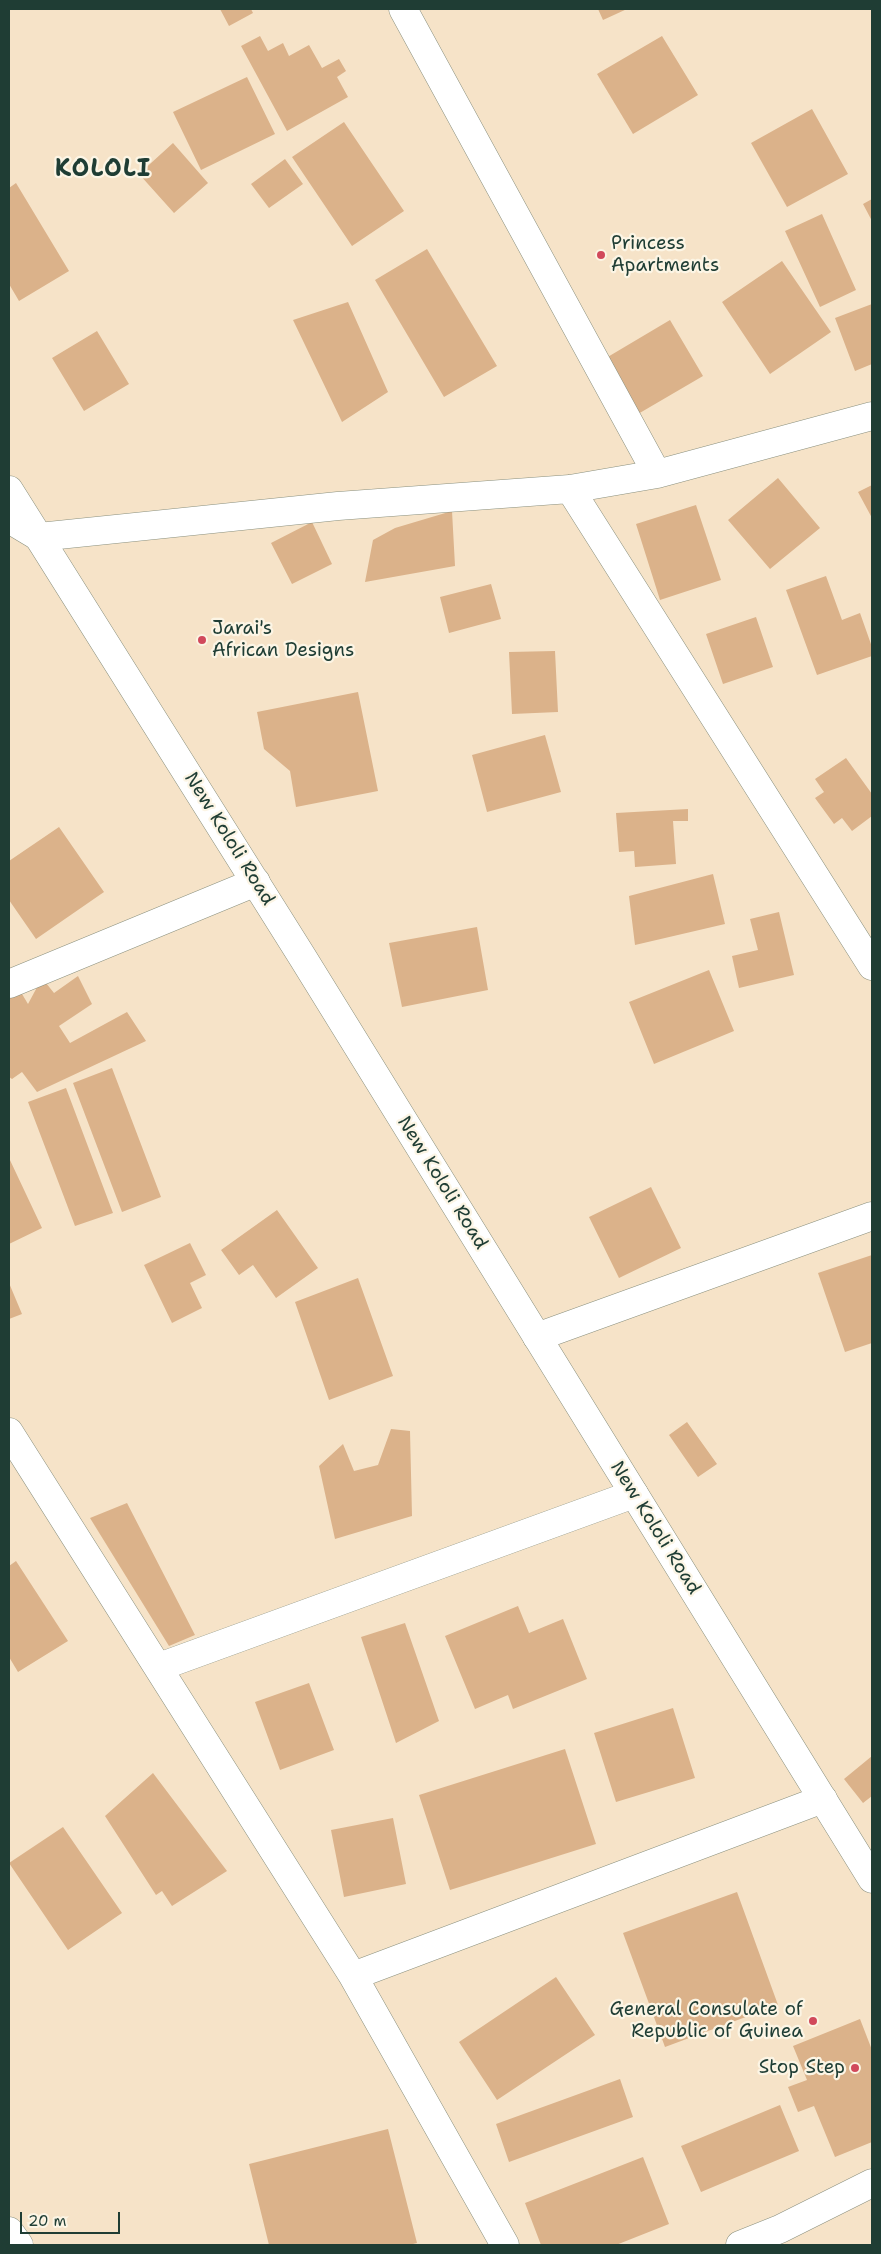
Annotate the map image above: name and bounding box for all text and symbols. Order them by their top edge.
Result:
district label: KOLOLI [54,156,152,184]
place label: Princess Apartments [611,233,719,277]
marker: Princess Apartments [595,249,607,261]
place label: Jarai's African Designs [212,618,354,662]
marker: Jarai's African Designs [196,634,208,646]
street label: New Kololi Road [179,768,279,910]
street label: New Kololi Road [392,1112,492,1254]
street label: New Kololi Road [605,1457,705,1599]
place label: General Consulate of Republic of Guinea [609,1999,803,2043]
marker: General Consulate of Republic of Guinea [807,2015,819,2027]
place label: Stop Step [759,2057,845,2079]
marker: Stop Step [849,2062,861,2074]
scale bar [22,2202,122,2234]
text: 20 m [28,2211,67,2231]

